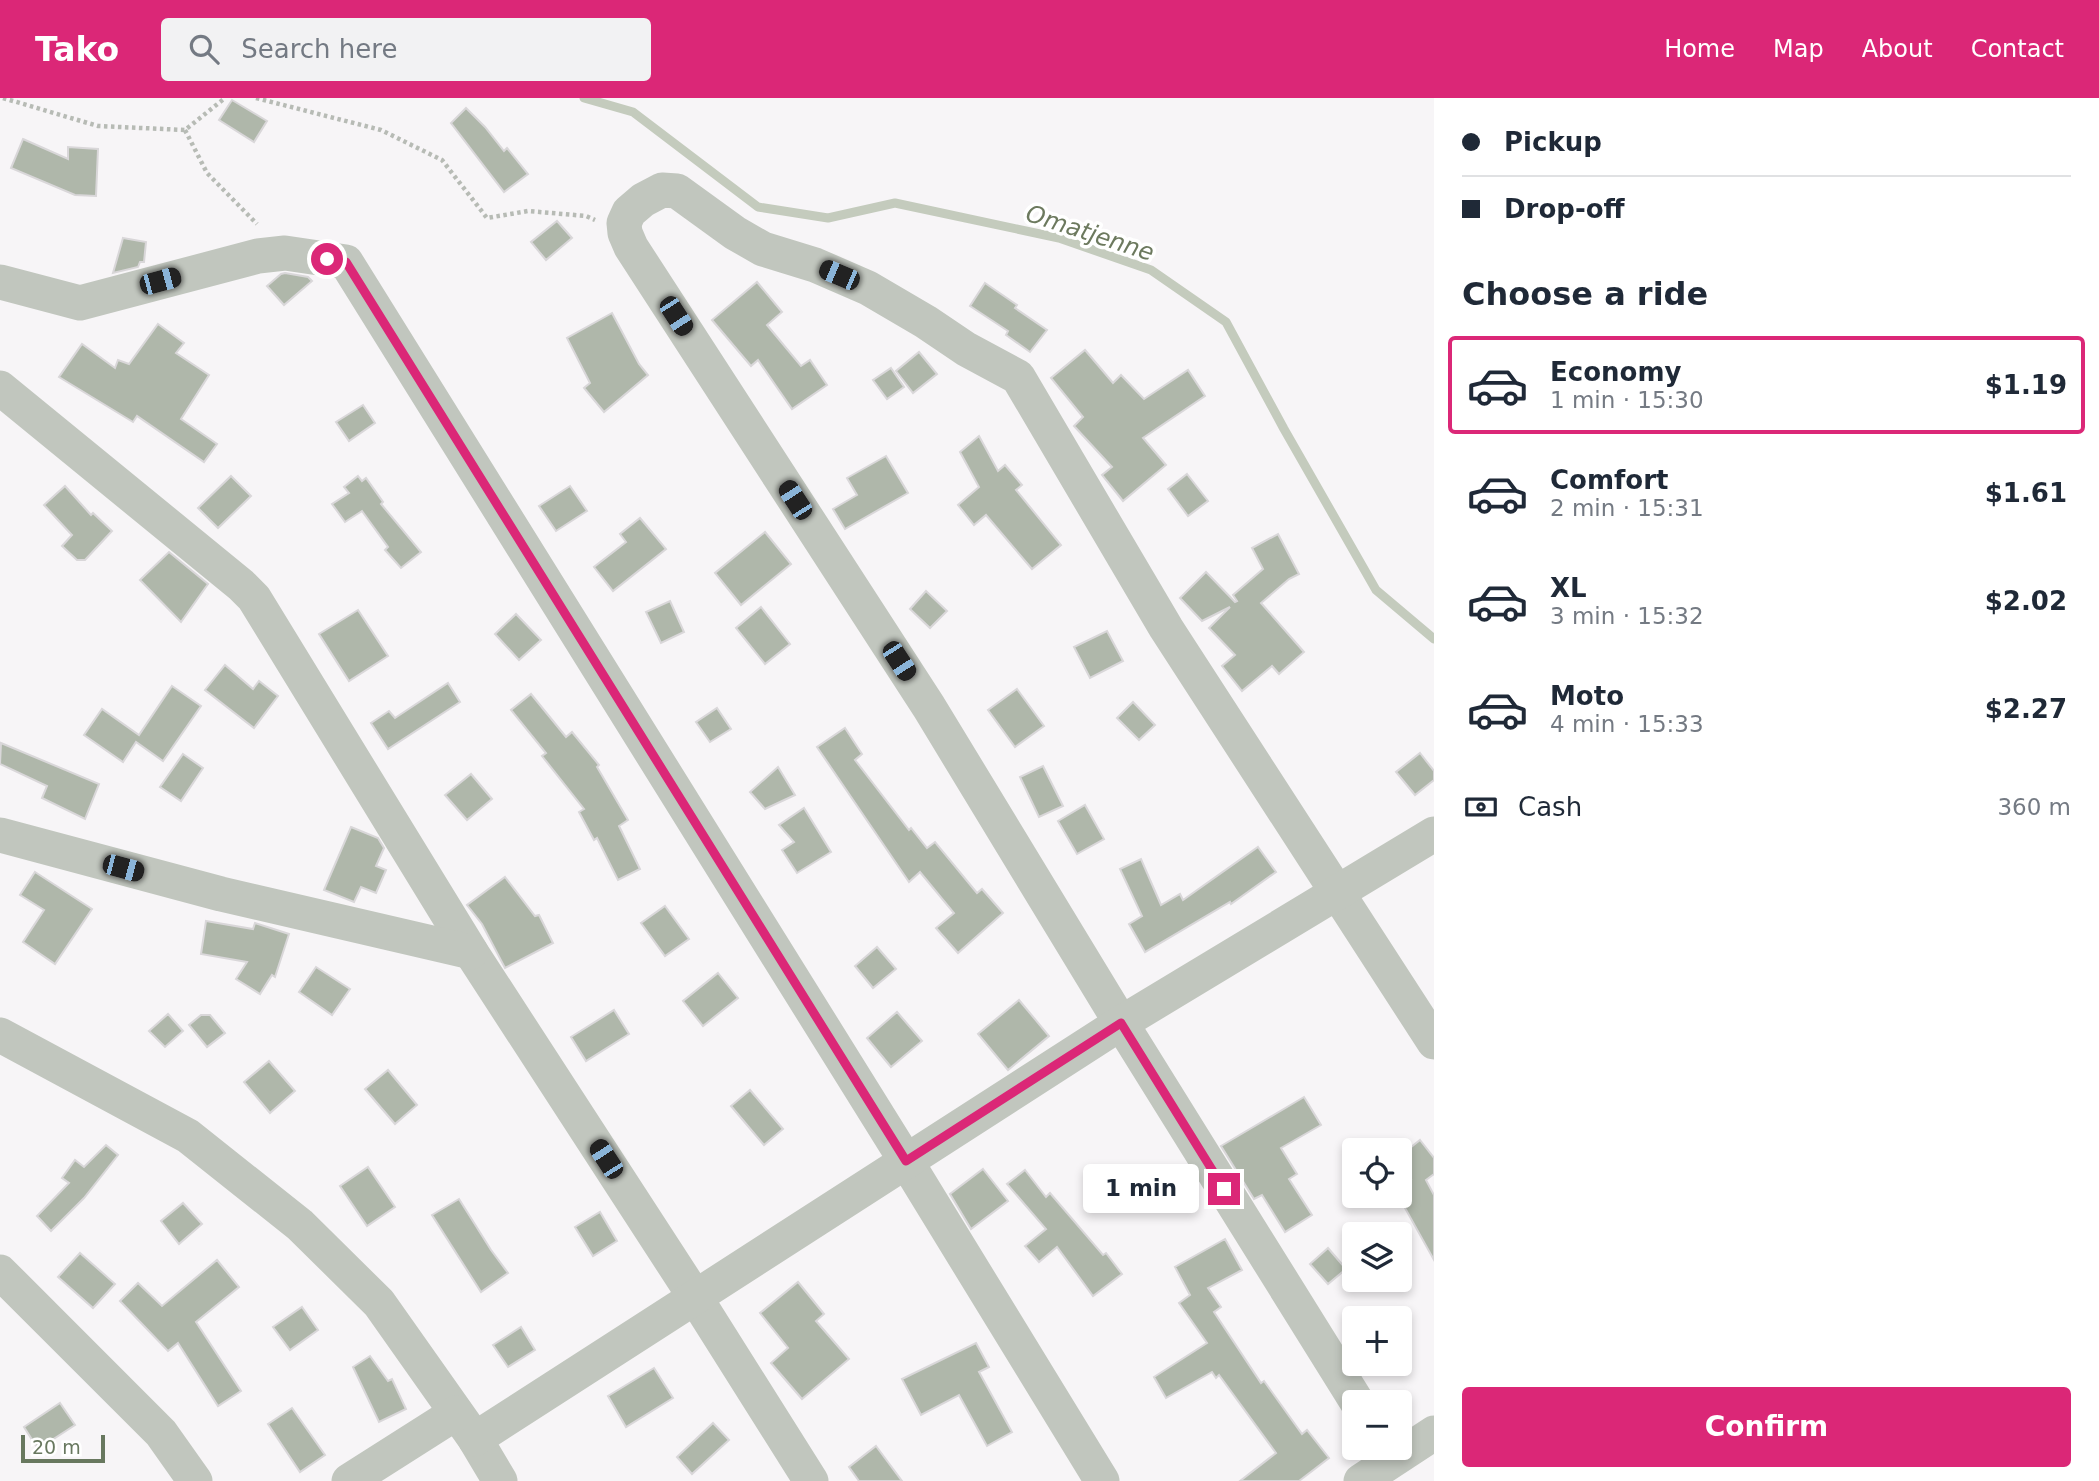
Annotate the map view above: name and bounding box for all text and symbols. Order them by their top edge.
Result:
search box [161,18,651,81]
text: Tako [35,30,119,69]
icon: search [185,30,223,68]
text: Search here [241,34,397,64]
text: Home [1664,35,1735,63]
text: Map [1773,35,1824,63]
text: About [1862,35,1933,63]
text: Contact [1971,35,2064,63]
text: Pickup [1504,127,1602,157]
text: Drop-off [1504,194,1625,224]
water label: Omatjenne [1022,199,1158,267]
route start [311,243,343,275]
car [816,257,863,293]
car [137,265,184,297]
text: Choose a ride [1462,275,1708,313]
car [656,293,697,339]
icon: car [1466,354,1529,417]
text: Economy [1550,357,1681,387]
text: $1.19 [1985,370,2067,400]
text: 1 min · 15:30 [1550,387,1704,413]
icon: car [1466,462,1529,525]
text: Comfort [1550,465,1668,495]
car [775,477,816,523]
text: $1.61 [1985,478,2067,508]
text: 2 min · 15:31 [1550,495,1704,521]
icon: car [1466,570,1529,633]
text: XL [1550,573,1587,603]
text: $2.02 [1985,586,2067,616]
text: 3 min · 15:32 [1550,603,1704,629]
car [879,638,920,684]
icon: car [1466,678,1529,741]
text: Moto [1550,681,1624,711]
text: $2.27 [1985,694,2067,724]
text: 4 min · 15:33 [1550,711,1704,737]
icon: cash [1462,788,1500,826]
text: Cash [1518,792,1582,822]
text: 360 m [1997,794,2071,820]
car [100,852,147,884]
car [586,1136,627,1182]
map controls [1342,1138,1412,1460]
button: locate [1342,1138,1412,1208]
callout: 1 min [1084,1164,1200,1214]
route end [1208,1173,1240,1205]
text: 1 min [1105,1175,1177,1201]
button: layers [1342,1222,1412,1292]
button: + [1342,1306,1412,1376]
button: Confirm [1462,1387,2071,1467]
button: − [1342,1390,1412,1460]
scale bar [21,1432,105,1464]
text: 20 m [32,1436,81,1458]

